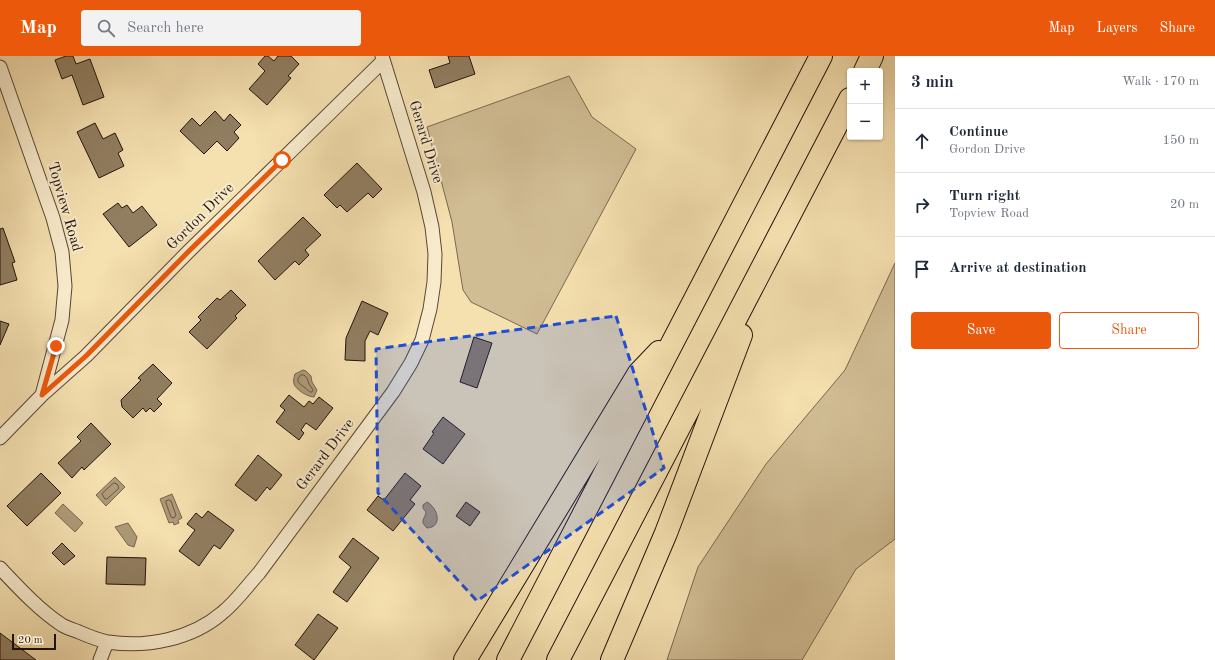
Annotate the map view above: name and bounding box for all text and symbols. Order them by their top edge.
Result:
search box [81,10,361,46]
icon: search [95,17,117,39]
text: Map [20,19,57,38]
text: Search here [127,21,204,36]
text: Map [1049,21,1075,35]
text: Layers [1097,21,1138,35]
text: Share [1160,21,1195,35]
map controls [847,68,883,140]
button: + [847,68,883,104]
text: 3 min [911,74,954,91]
text: Walk · 170 m [1122,75,1199,88]
street label: Gerard Drive [405,99,445,185]
button: − [847,104,883,140]
text: Continue [949,125,1008,140]
icon: ahead [911,130,933,152]
text: 150 m [1162,134,1199,147]
text: Gordon Drive [949,143,1025,156]
route start [273,151,291,169]
street label: Topview Road [44,161,84,254]
street label: Gordon Drive [165,181,237,253]
text: Turn right [949,189,1020,204]
icon: right [911,194,933,216]
text: 20 m [1170,198,1199,211]
text: Topview Road [949,207,1029,220]
icon: arrive [911,258,933,280]
text: Arrive at destination [949,261,1087,276]
button: Save [911,312,1051,349]
button: Share [1059,312,1199,349]
route end [47,337,65,355]
street label: Gerard Drive [294,416,358,494]
scale bar [12,632,56,651]
text: 20 m [18,635,43,646]

